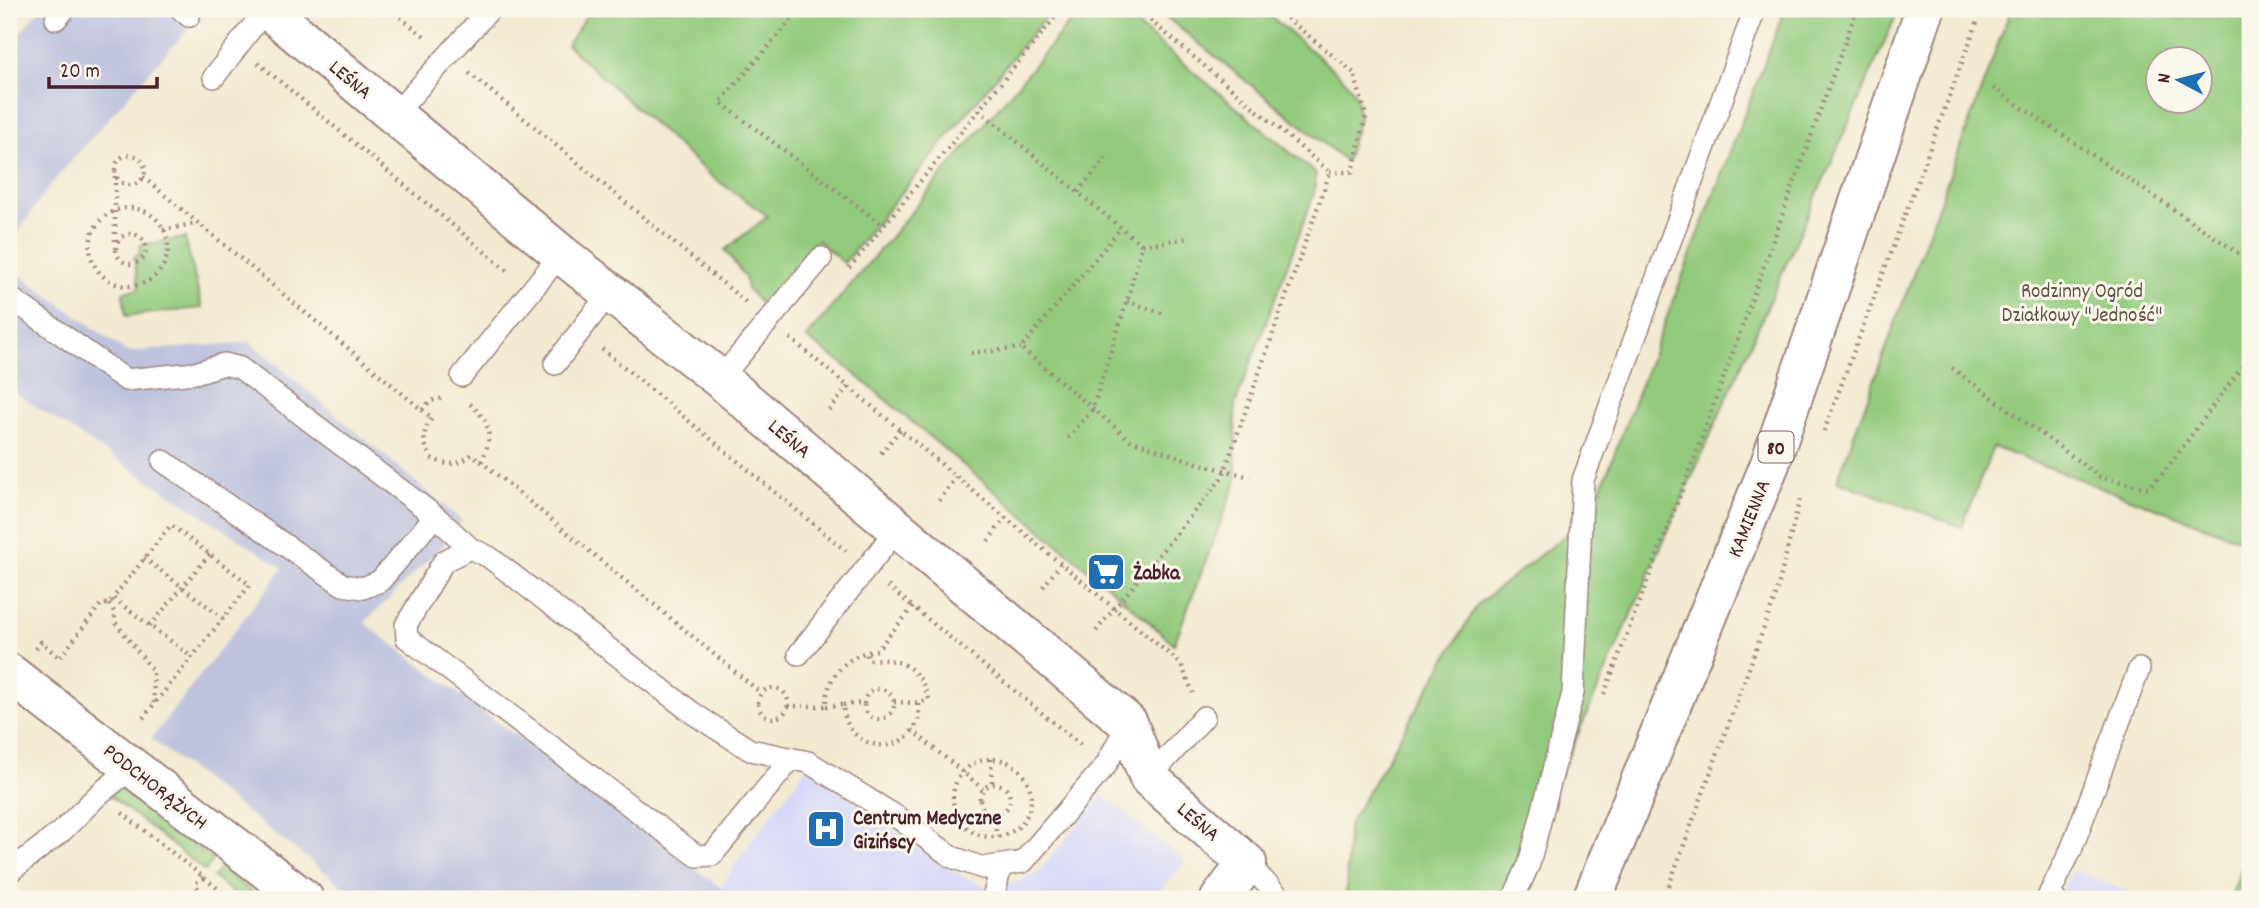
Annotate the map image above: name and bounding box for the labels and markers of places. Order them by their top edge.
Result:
supermarket icon: Żabka [1085,551,1127,593]
place label: Żabka [1133,560,1181,590]
place label: Centrum Medyczne Gizińscy [853,805,1001,859]
hospital icon: Centrum Medyczne Gizińscy [805,808,847,850]

